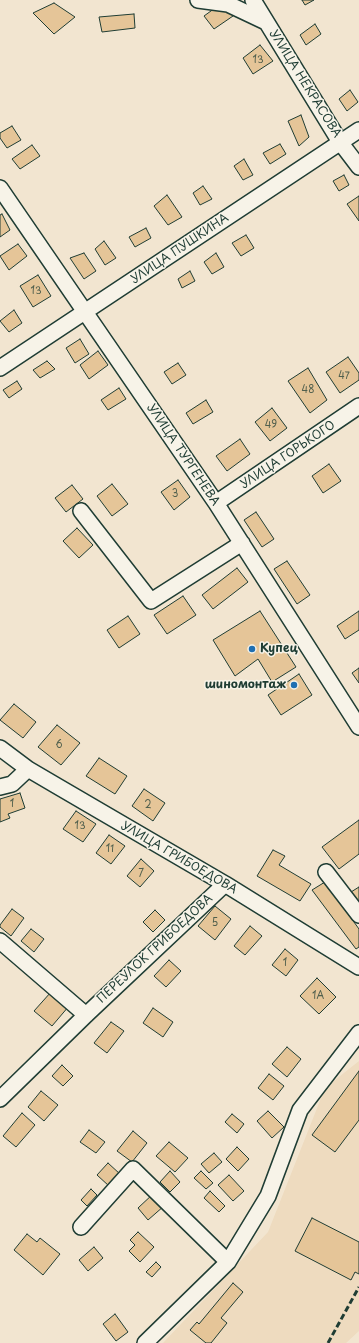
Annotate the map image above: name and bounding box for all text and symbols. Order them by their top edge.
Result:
street label: УЛИЦА НЕКРАСОВА [266,28,344,140]
house number: 13 [252,54,264,66]
street label: УЛИЦА ПУШКИНА [128,211,232,287]
house number: 13 [30,285,42,297]
house number: 47 [338,370,350,382]
house number: 48 [302,384,314,396]
street label: УЛИЦА ТУРГЕНЕВА [144,401,222,509]
street label: УЛИЦА ГОРЬКОГО [238,418,338,492]
house number: 49 [265,419,277,431]
house number: 3 [172,488,178,500]
place label: Купец [260,642,298,656]
marker: Купец [247,644,257,654]
place label: шиномонтаж [205,678,286,692]
marker: шиномонтаж [289,680,299,690]
house number: 6 [55,739,63,751]
house number: 1 [10,798,14,810]
house number: 2 [144,799,152,811]
street label: УЛИЦА ГРИБОЕДОВА [118,819,240,897]
house number: 13 [74,820,86,832]
house number: 11 [106,843,114,855]
house number: 7 [138,868,144,880]
street label: ПЕРЕУЛОК ГРИБОЕДОВА [94,892,216,1006]
house number: 5 [212,917,218,929]
house number: 1 [283,957,287,969]
house number: 1А [312,990,324,1002]

